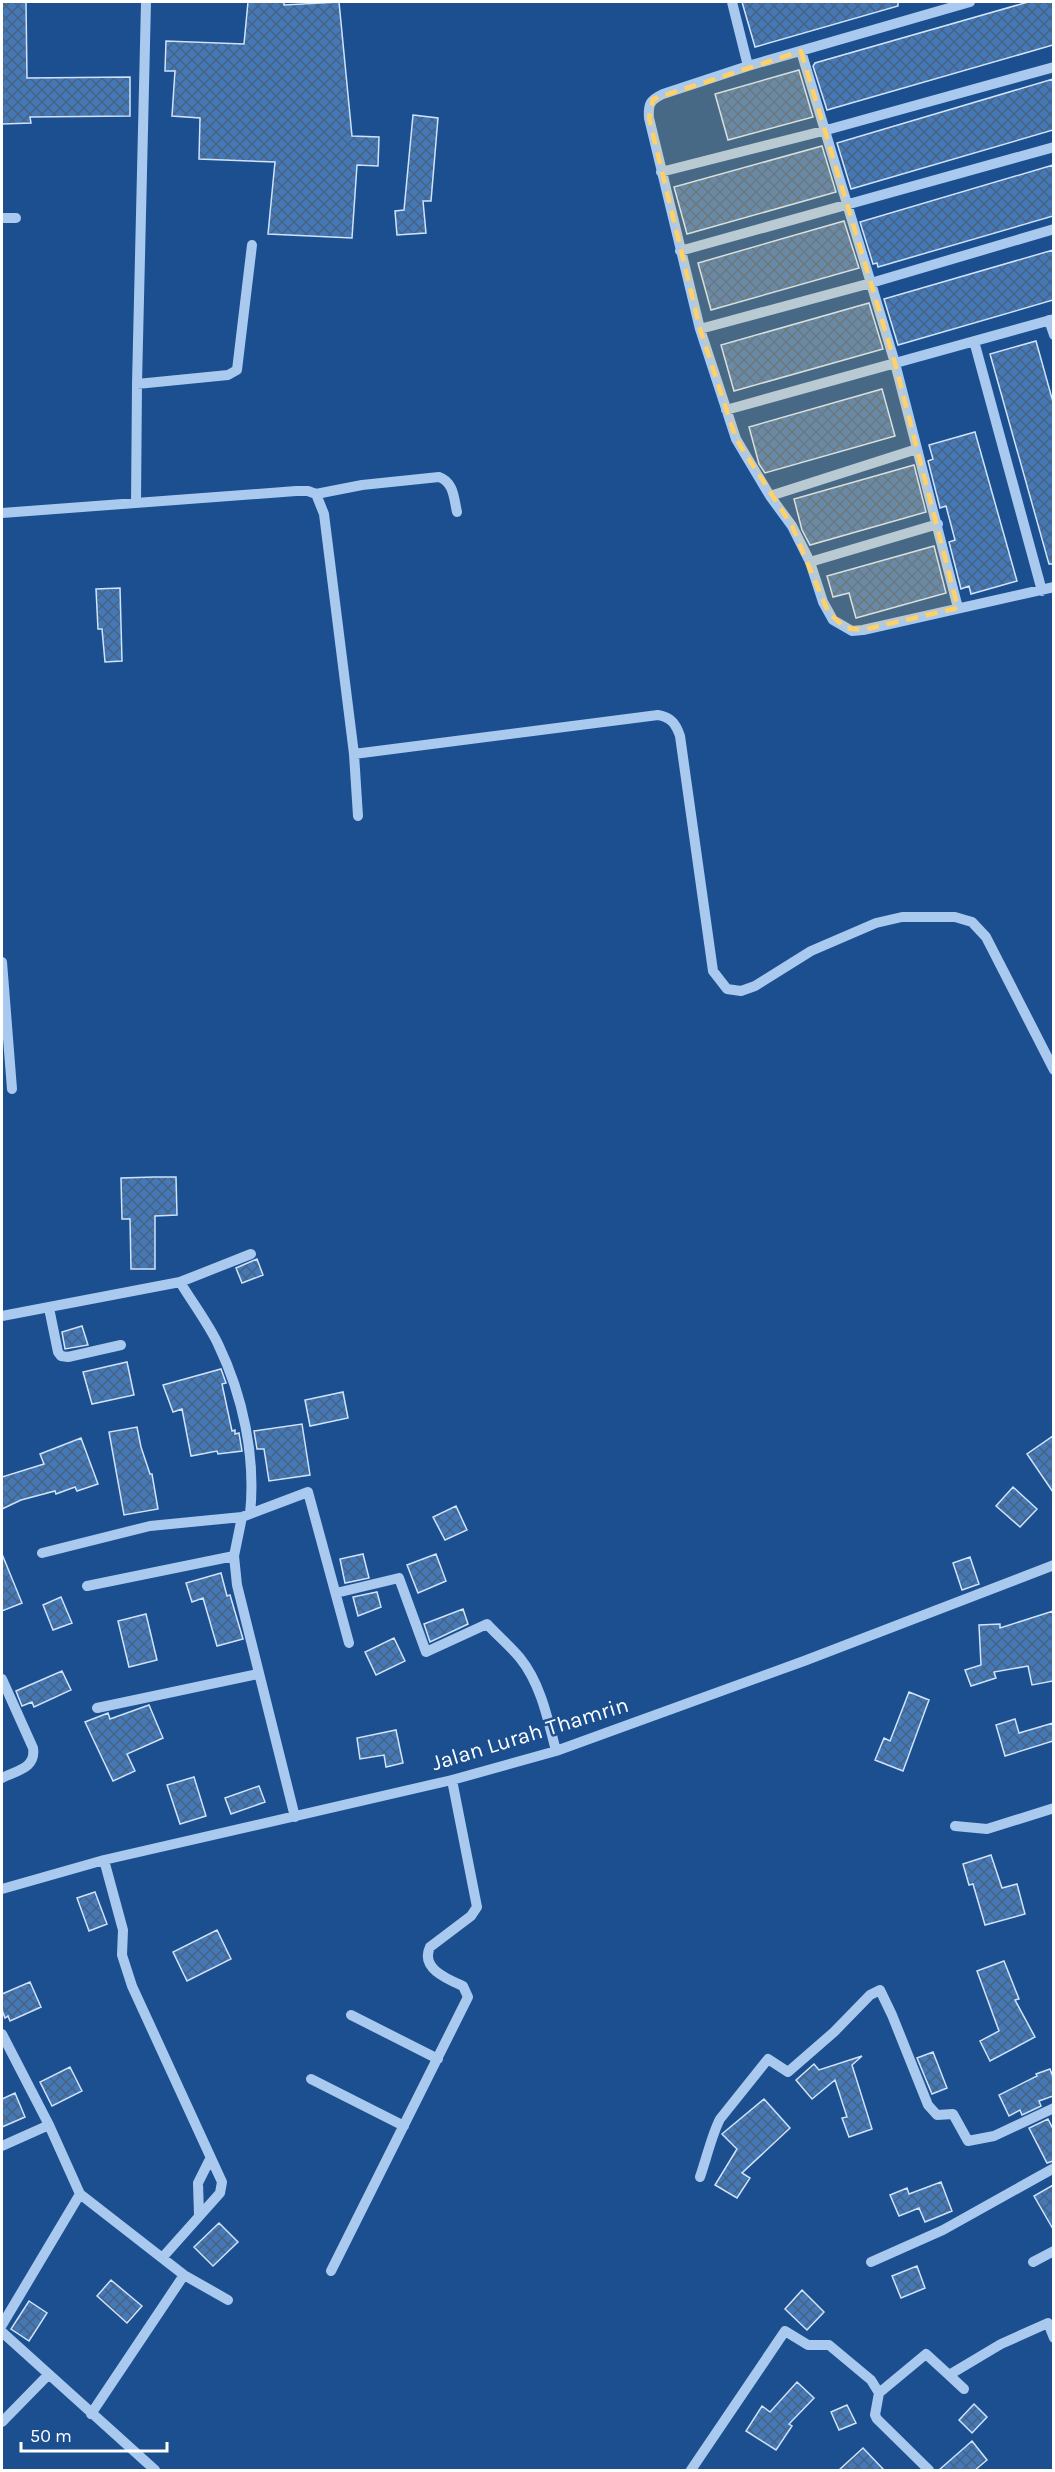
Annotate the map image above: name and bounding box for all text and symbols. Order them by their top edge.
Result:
street label: Jalan Lurah Thamrin [428,1692,632,1776]
scale bar [21,2415,166,2453]
text: 50 m [30,2425,72,2447]

